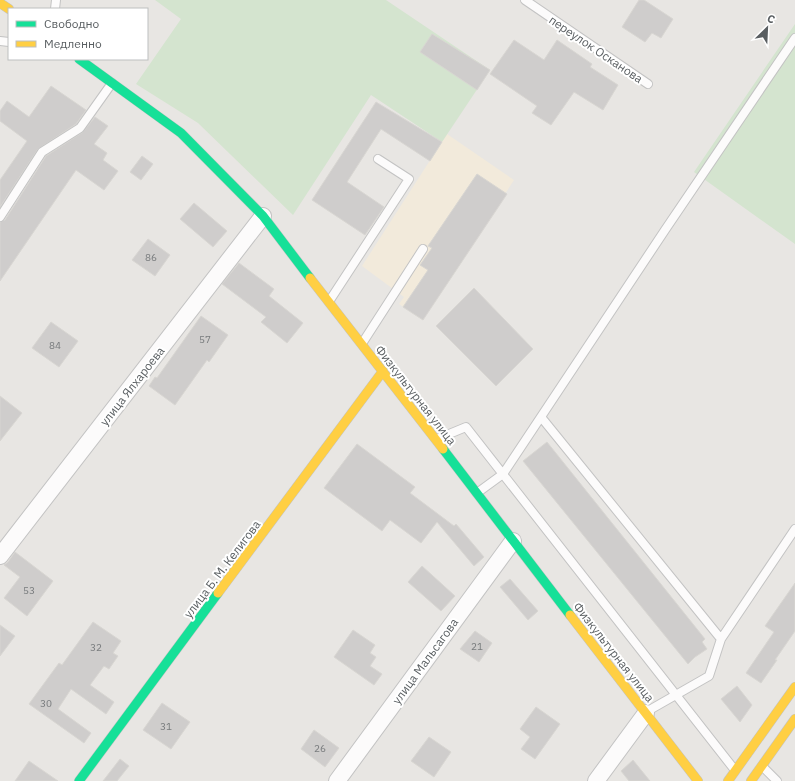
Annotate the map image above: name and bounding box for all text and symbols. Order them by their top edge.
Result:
legend [8,8,148,60]
north arrow [747,8,787,48]
text: С [765,11,777,27]
street label: переулок Осканова [546,12,646,86]
text: Свободно [44,16,100,31]
text: Медленно [44,36,102,51]
house number: 86 [145,251,157,264]
house number: 57 [199,333,211,346]
house number: 84 [49,339,61,352]
street label: Физкультурная улица [372,342,460,448]
street label: улица Ялхароева [96,343,168,429]
street label: улица Б. М. Келигова [180,517,264,621]
house number: 53 [23,584,35,597]
street label: Физкультурная улица [570,599,658,705]
street label: улица Мальсагова [389,615,462,707]
house number: 21 [471,640,483,653]
house number: 32 [90,641,102,654]
house number: 30 [40,697,52,710]
house number: 31 [160,720,172,733]
house number: 26 [314,742,326,755]

